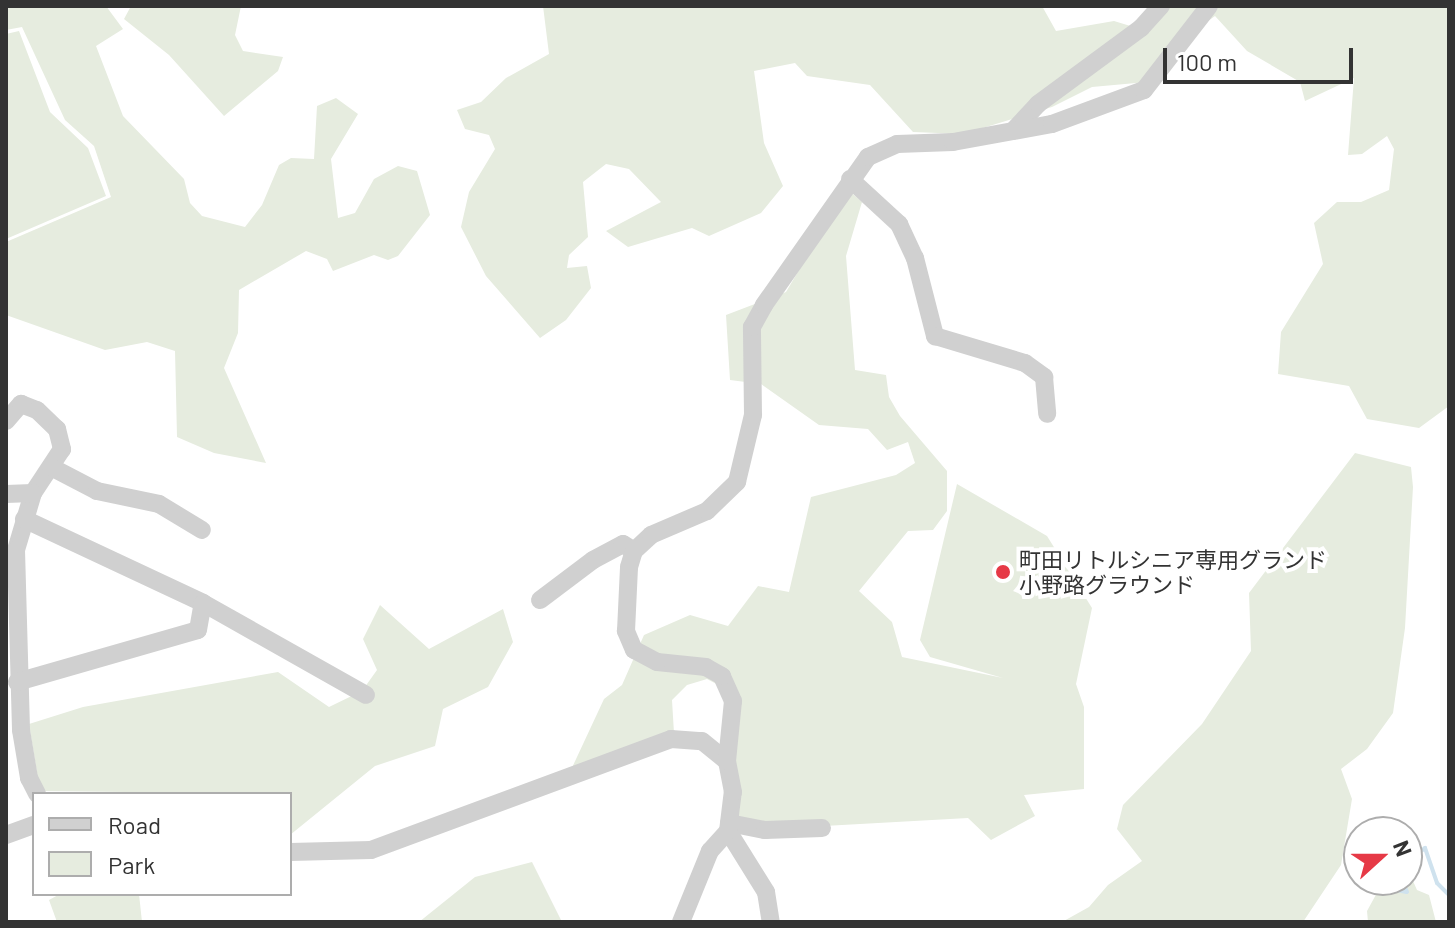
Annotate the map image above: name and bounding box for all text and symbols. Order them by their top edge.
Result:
scale bar [1167,32,1357,82]
text: 100 m [1177,47,1237,76]
place label: 町田リトルシニア専用グランド 小野路グラウンド [1019,546,1327,598]
marker: 町田リトルシニア専用グランド 小野路グラウンド [994,563,1012,581]
legend [32,792,292,896]
text: Road [108,810,161,839]
north arrow [1343,816,1423,896]
text: N [1389,837,1418,860]
text: Park [108,850,155,879]

